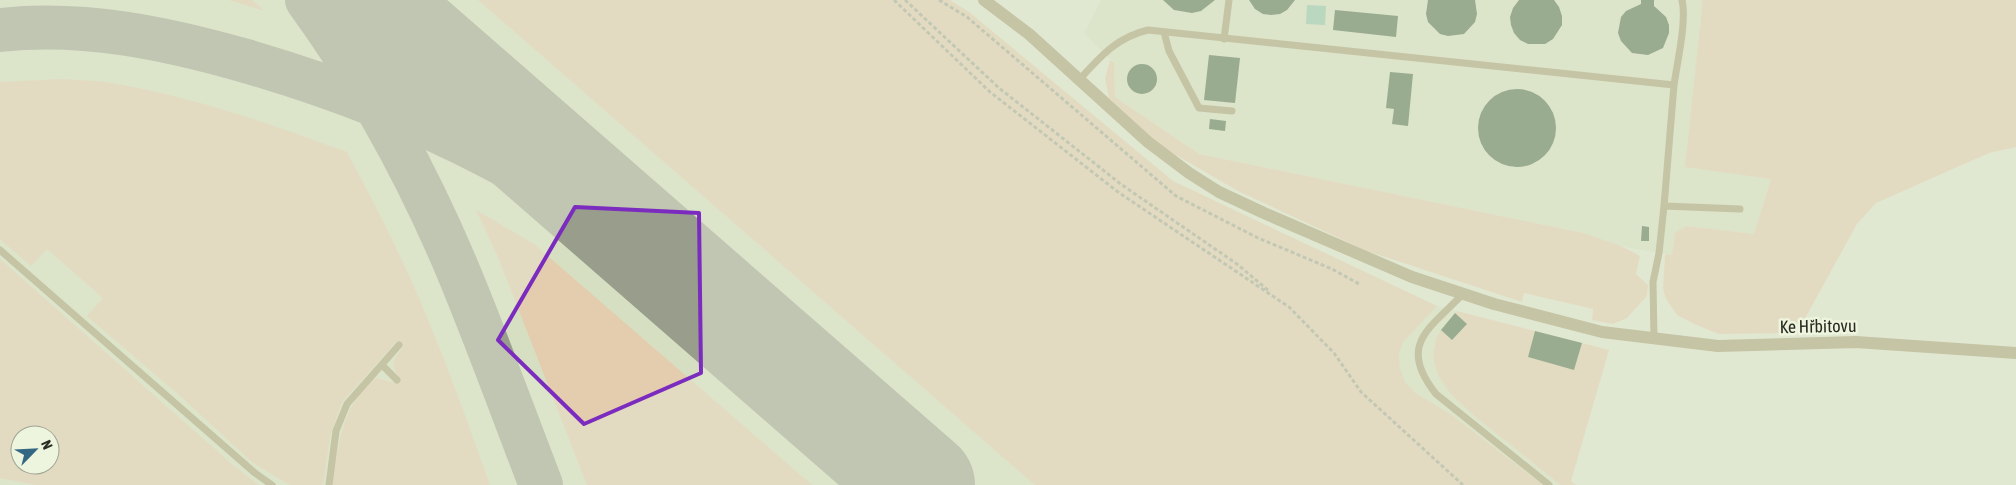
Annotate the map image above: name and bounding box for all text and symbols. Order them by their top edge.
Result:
street label: Ke Hřbitovu [1779,315,1857,337]
north arrow [10,425,60,475]
text: N [38,438,56,452]

